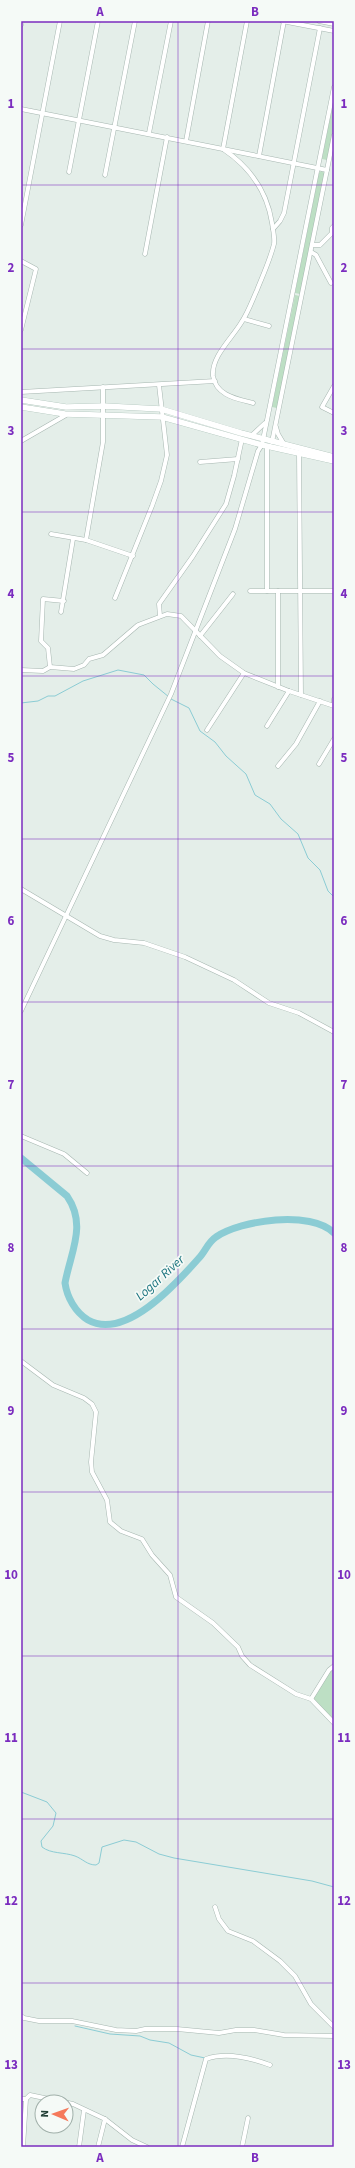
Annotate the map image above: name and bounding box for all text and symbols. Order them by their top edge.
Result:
text: A [95,3,104,21]
text: B [251,3,259,21]
text: 1 [8,95,15,113]
text: 1 [341,95,348,113]
text: 2 [8,259,15,277]
text: 2 [341,259,348,277]
text: 3 [8,422,15,440]
text: 3 [341,422,348,440]
text: 4 [8,585,15,603]
text: 4 [341,585,348,603]
text: 5 [8,749,15,767]
text: 5 [341,749,348,767]
text: 6 [8,912,15,930]
text: 6 [341,912,348,930]
text: 7 [8,1076,15,1094]
text: 7 [341,1076,348,1094]
text: 8 [8,1239,15,1257]
text: 8 [341,1239,348,1257]
water label: Logar River [132,1251,189,1305]
text: 9 [8,1402,15,1420]
text: 9 [341,1402,348,1420]
text: 10 [4,1566,18,1584]
text: 10 [337,1566,351,1584]
text: 11 [4,1729,18,1747]
text: 11 [337,1729,351,1747]
text: 12 [4,1892,18,1910]
text: 12 [337,1892,351,1910]
text: 13 [4,2056,18,2074]
text: 13 [337,2056,351,2074]
north arrow [34,2094,74,2134]
text: N [37,2110,52,2118]
text: A [95,2149,104,2167]
text: B [251,2149,259,2167]

